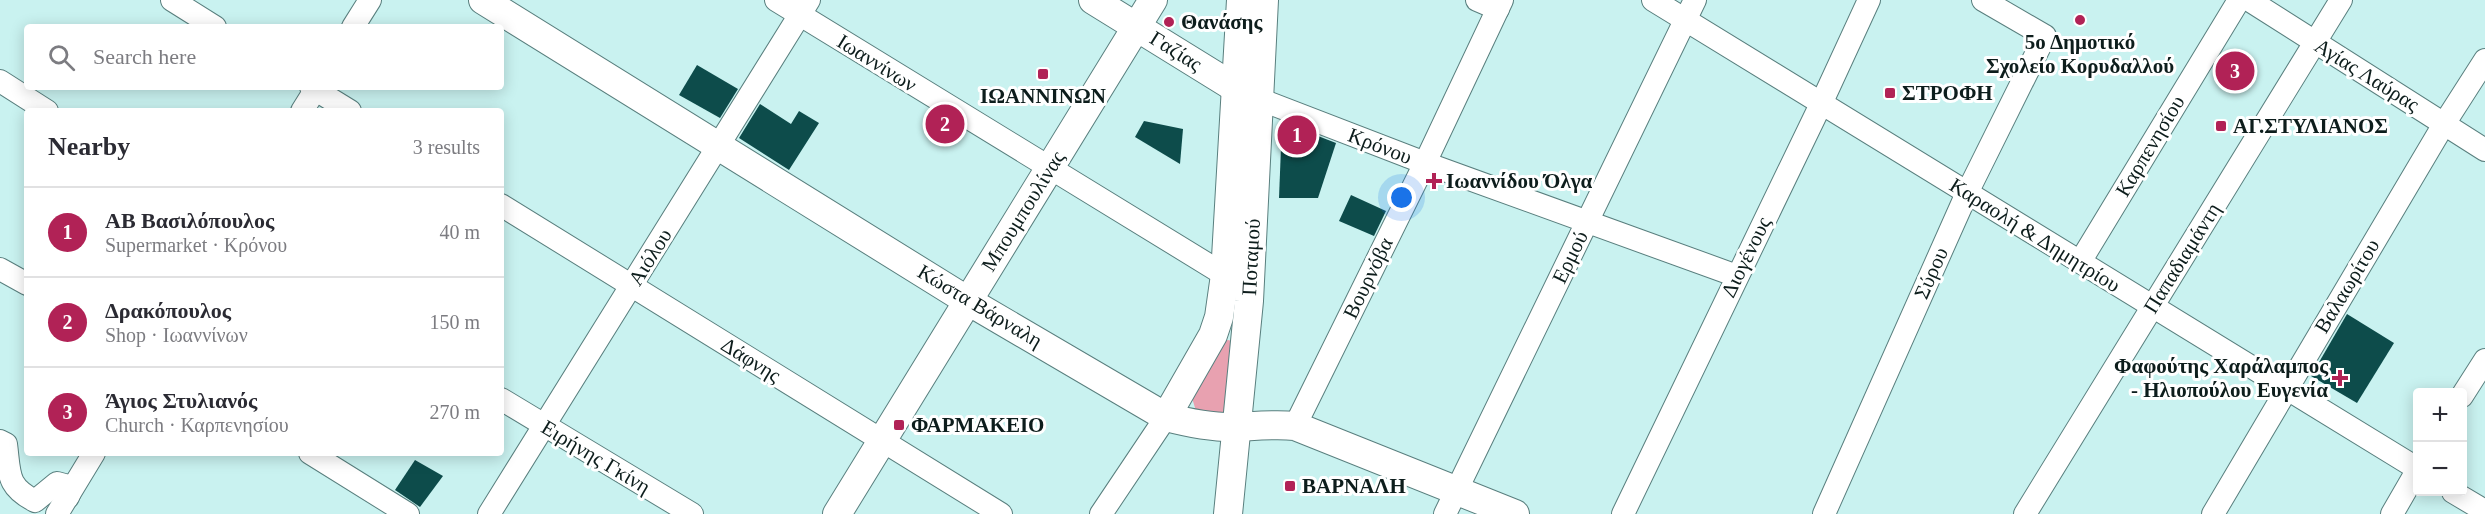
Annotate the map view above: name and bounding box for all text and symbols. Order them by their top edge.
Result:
place label: Θανάσης [1181,10,1264,34]
marker: 5ο Δημοτικό Σχολείο Κορυδαλλού [2073,13,2087,27]
marker: Θανάσης [1162,15,1176,29]
search box [24,24,504,90]
street label: Γαζίας [1146,26,1207,77]
street label: Ιωαννίνων [833,29,921,97]
place label: 5ο Δημοτικό Σχολείο Κορυδαλλού [1986,30,2174,78]
street label: Αγίας Λαύρας [2310,33,2424,117]
icon: search [45,41,78,74]
text: Search here [93,44,196,69]
pin: 3 [2216,48,2254,94]
marker: ΙΩΑΝΝΙΝΩΝ [1036,67,1050,81]
place label: ΣΤΡΟΦΗ [1902,81,1993,105]
place label: ΙΩΑΝΝΙΝΩΝ [980,84,1106,108]
marker: ΣΤΡΟΦΗ [1883,86,1897,100]
street label: Καρπενησίου [2110,91,2190,201]
pin: 2 [926,102,964,146]
pin: 1 [1278,112,1316,158]
place label: ΑΓ.ΣΤΥΛΙΑΝΟΣ [2233,114,2388,138]
marker: ΑΓ.ΣΤΥΛΙΑΝΟΣ [2214,119,2228,133]
street label: Κρόνου [1345,123,1415,169]
text: Nearby [48,132,130,161]
text: 3 results [413,136,480,158]
street label: Μπουμπουλίνας [976,146,1070,276]
place label: Ιωαννίδου Όλγα [1446,169,1593,193]
street label: Καραολή & Δημητρίου [1945,173,2125,297]
marker: Ιωαννίδου Όλγα [1427,174,1441,188]
your location [1387,183,1416,212]
street label: Παπαδιαμάντη [2139,198,2225,318]
text: ΑΒ Βασιλόπουλος [105,208,274,233]
street label: Διογένους [1716,212,1776,301]
street label: Ποταμού [1237,218,1265,296]
text: 1 [63,221,73,243]
text: 40 m [439,221,480,243]
street label: Αιόλου [623,224,677,290]
street label: Ερμού [1547,227,1593,287]
text: Supermarket · Κρόνου [105,234,287,256]
street label: Βουρνόβα [1338,234,1398,322]
street label: Βαλαωρίτου [2310,235,2384,337]
street label: Σύρου [1909,243,1953,303]
street label: Κώστα Βάρναλη [913,259,1047,353]
text: Δρακόπουλος [105,298,231,323]
text: 2 [63,311,73,333]
text: 150 m [429,311,480,333]
text: Shop · Ιωαννίνων [105,324,248,346]
street label: Δάφνης [717,332,786,388]
place label: Φαφούτης Χαράλαμπος - Ηλιοπούλου Ευγενία [2114,354,2329,402]
marker: Φαφούτης Χαράλαμπος - Ηλιοπούλου Ευγενία [2333,371,2347,385]
text: Άγιος Στυλιανός [105,388,257,413]
map controls [2413,388,2467,496]
button: + [2413,388,2467,442]
text: 3 [63,401,73,423]
text: 270 m [429,401,480,423]
place label: ΦΑΡΜΑΚΕΙΟ [911,413,1044,437]
text: Church · Καρπενησίου [105,414,289,436]
street label: Ειρήνης Γκίνη [537,415,655,499]
marker: ΦΑΡΜΑΚΕΙΟ [892,418,906,432]
button: − [2413,442,2467,496]
place label: ΒΑΡΝΑΛΗ [1302,474,1406,498]
marker: ΒΑΡΝΑΛΗ [1283,479,1297,493]

